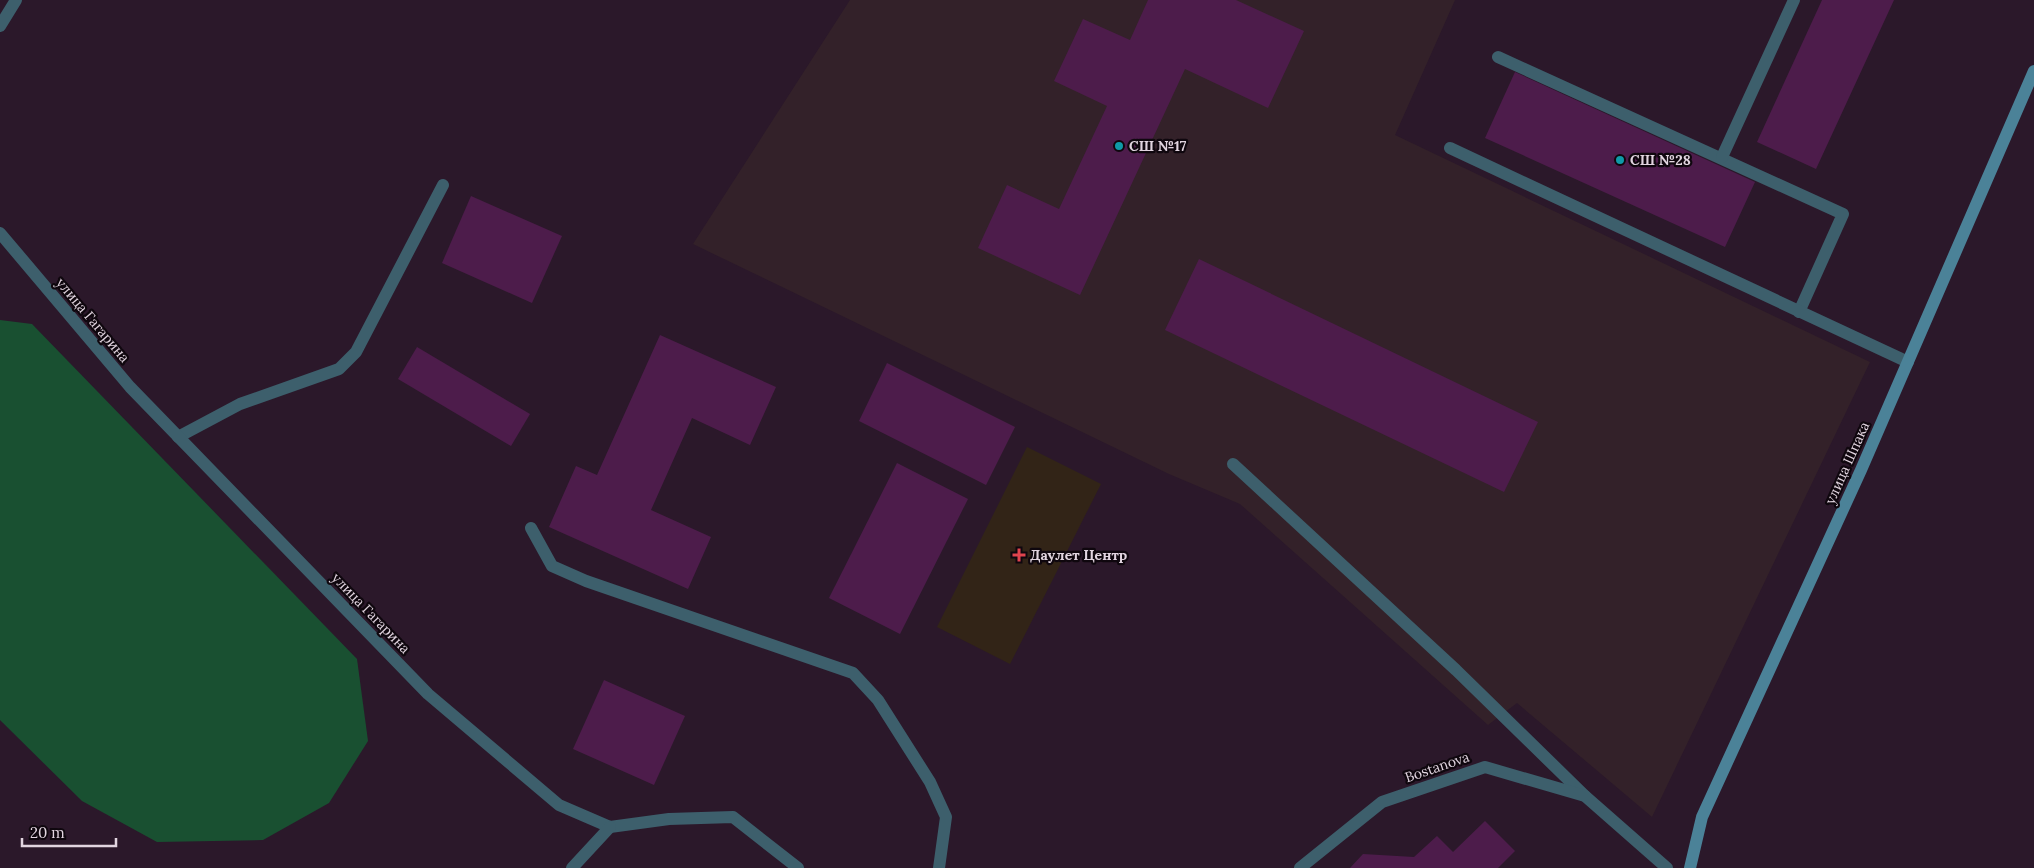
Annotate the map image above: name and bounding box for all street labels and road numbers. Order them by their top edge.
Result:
street label: улица Гагарина [52,274,134,366]
street label: улица Шпака [1821,419,1873,507]
street label: улица Гагарина [328,569,414,657]
street label: Bostanova [1402,748,1472,786]

